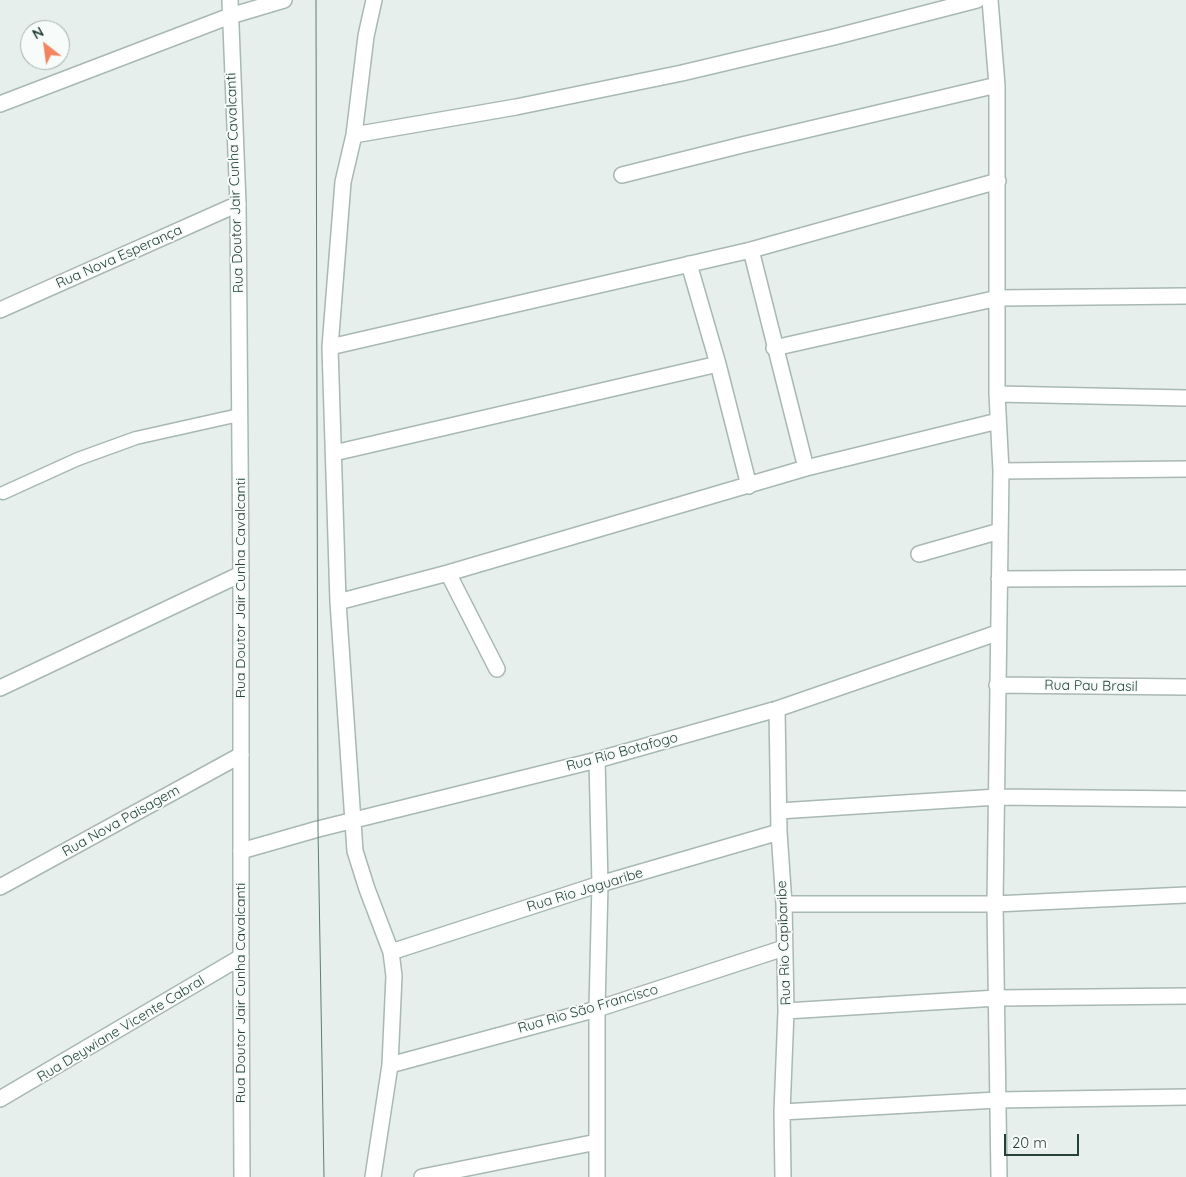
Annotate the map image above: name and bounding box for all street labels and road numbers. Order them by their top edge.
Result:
street label: Rua Doutor Jair Cunha Cavalcanti [223,72,247,294]
street label: Rua Nova Esperança [53,222,185,292]
street label: Rua Doutor Jair Cunha Cavalcanti [233,478,249,698]
street label: Rua Pau Brasil [1044,677,1138,695]
street label: Rua Rio Botafogo [564,729,680,775]
street label: Rua Nova Paisagem [59,782,183,860]
street label: Rua Rio Jaguaribe [525,864,645,916]
street label: Rua Rio Capibaribe [773,880,795,1006]
street label: Rua Doutor Jair Cunha Cavalcanti [233,883,249,1103]
street label: Rua Deywiane Vicente Cabral [34,972,208,1086]
street label: Rua Rio São Francisco [516,981,660,1037]

